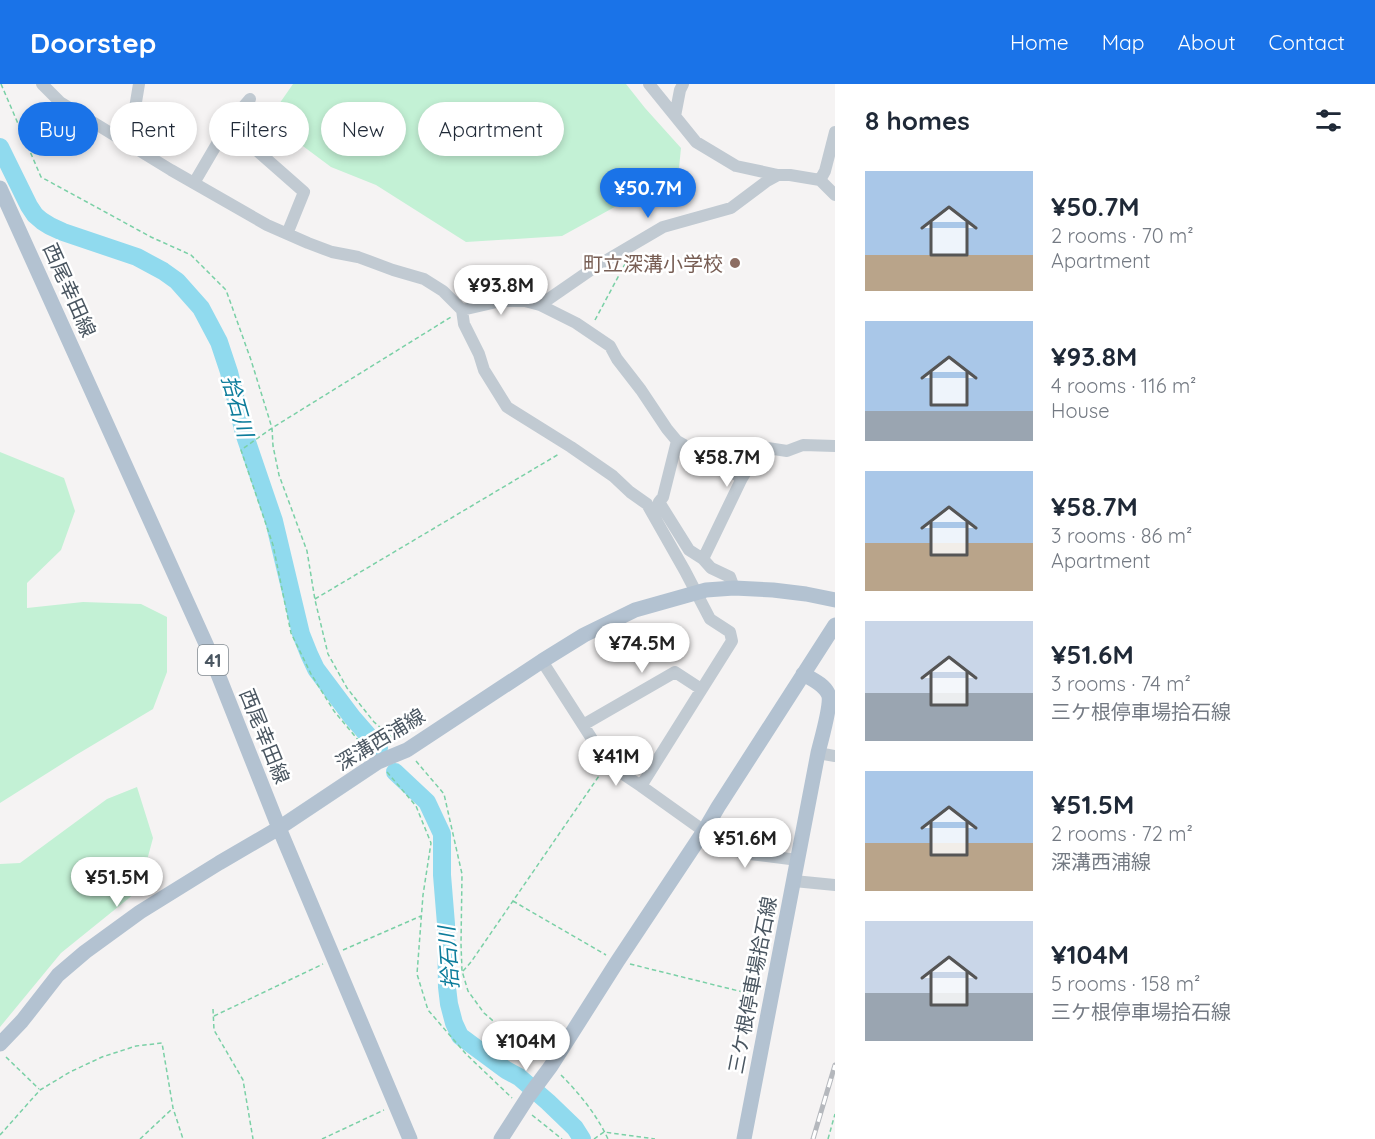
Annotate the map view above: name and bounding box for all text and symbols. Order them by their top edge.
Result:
text: Doorstep [30,25,156,60]
text: Home [1010,29,1069,55]
text: Map [1102,29,1145,55]
text: About [1178,29,1236,55]
text: Contact [1269,29,1345,55]
chip: Buy [18,102,98,156]
chip: Rent [110,102,197,156]
chip: Filters [209,102,309,156]
chip: New [321,102,406,156]
chip: Apartment [418,102,564,156]
text: 8 homes [865,104,970,137]
icon: filters [1312,104,1345,137]
pin: ¥50.7M [599,168,697,219]
text: ¥50.7M [614,175,682,200]
text: ¥50.7M [1051,190,1139,223]
icon: home [913,195,985,267]
text: 2 rooms · 70 m² [1051,223,1194,248]
street label: 西尾幸田線 [38,239,102,341]
text: Apartment [1051,248,1151,273]
place label: 町立深溝小学校 [583,251,723,276]
marker: 町立深溝小学校 [728,256,742,270]
pin: ¥93.8M [452,265,550,316]
text: ¥93.8M [468,272,534,297]
text: ¥93.8M [1051,340,1137,373]
icon: home [913,345,985,417]
water label: 拾石川 [217,372,260,442]
text: 4 rooms · 116 m² [1051,373,1196,398]
text: House [1051,398,1110,423]
pin: ¥58.7M [678,437,776,488]
text: ¥58.7M [694,444,760,469]
text: ¥58.7M [1051,490,1138,523]
icon: home [913,495,985,567]
text: 3 rooms · 86 m² [1051,523,1192,548]
text: Apartment [1051,548,1151,573]
pin: ¥74.5M [593,623,691,674]
text: ¥74.5M [609,630,675,655]
text: ¥51.6M [1051,638,1134,671]
road number: 41 [198,645,228,675]
icon: home [913,645,985,717]
text: 3 rooms · 74 m² [1051,671,1191,696]
street label: 西尾幸田線 [235,685,295,787]
text: 三ケ根停車場拾石線 [1051,699,1231,724]
street label: 深溝西浦線 [331,703,429,775]
pin: ¥41M [580,736,652,787]
text: ¥41M [592,743,640,768]
text: ¥51.5M [1051,788,1134,821]
icon: home [913,795,985,867]
pin: ¥51.6M [696,818,794,869]
text: 2 rooms · 72 m² [1051,821,1193,846]
text: ¥51.6M [713,825,777,850]
text: 深溝西浦線 [1051,849,1151,874]
pin: ¥51.5M [68,857,166,908]
text: ¥51.5M [85,864,149,889]
street label: 三ケ根停車場拾石線 [723,894,781,1076]
water label: 拾石川 [433,924,463,990]
text: ¥104M [1051,938,1129,971]
icon: home [913,945,985,1017]
text: 5 rooms · 158 m² [1051,971,1200,996]
text: 三ケ根停車場拾石線 [1051,999,1231,1024]
pin: ¥104M [484,1021,568,1072]
text: ¥104M [496,1028,556,1053]

